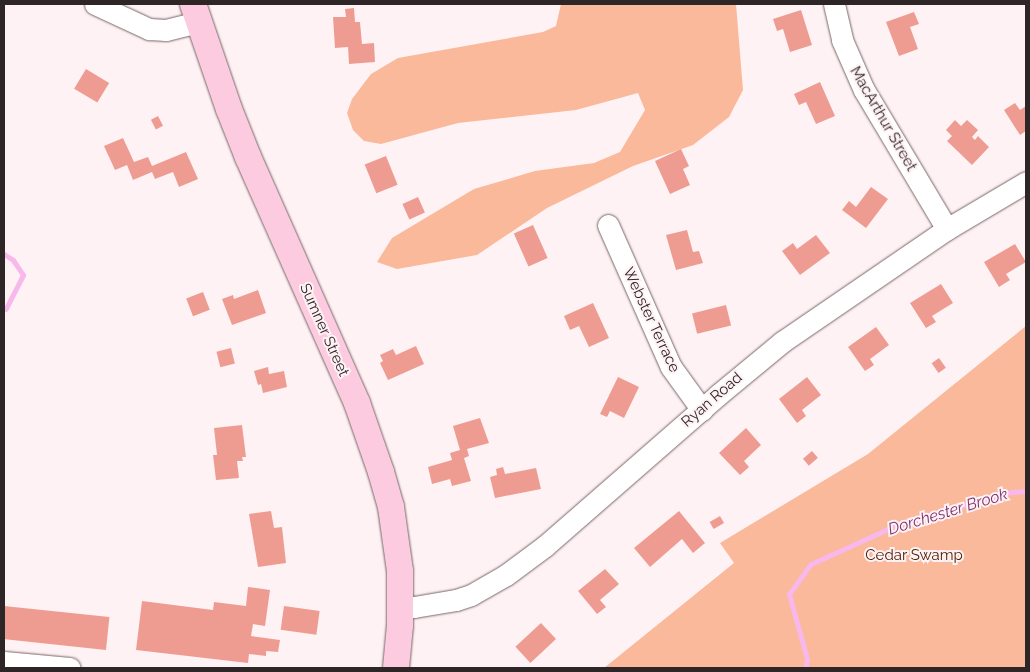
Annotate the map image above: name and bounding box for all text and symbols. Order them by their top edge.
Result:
street label: MacArthur Street [846,63,920,175]
street label: Webster Terrace [619,264,683,376]
street label: Sumner Street [295,281,353,379]
street label: Ryan Road [678,369,746,431]
water label: Dorchester Brook [886,485,1010,539]
park label: Cedar Swamp [865,547,963,565]

